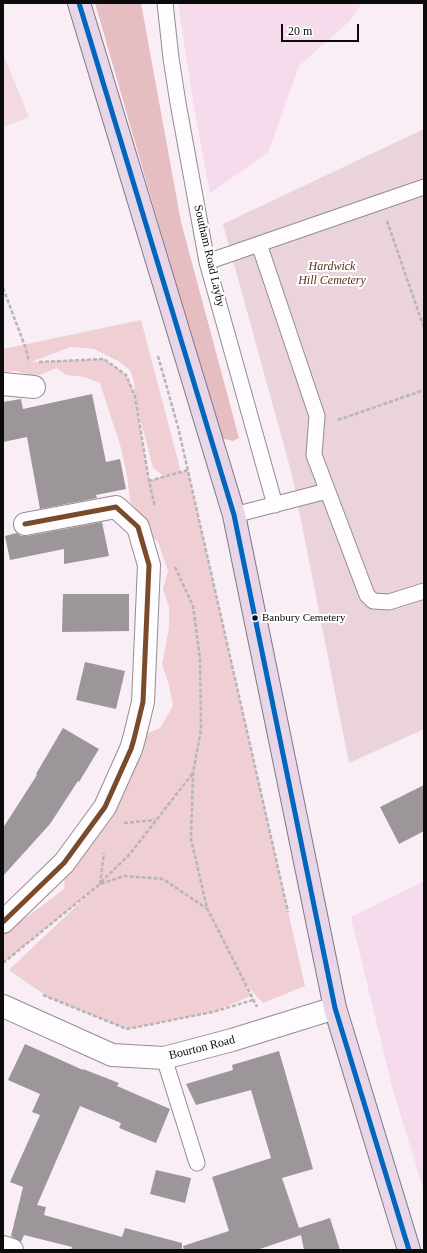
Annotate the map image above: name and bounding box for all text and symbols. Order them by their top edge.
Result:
scale bar [283,16,361,42]
text: 20 m [288,24,312,38]
street label: Southam Road Layby [190,203,228,309]
park label: Hardwick Hill Cemetery [298,260,366,288]
place label: Banbury Cemetery [262,611,345,625]
marker: Banbury Cemetery [250,613,260,623]
street label: Bourton Road [167,1033,237,1063]

